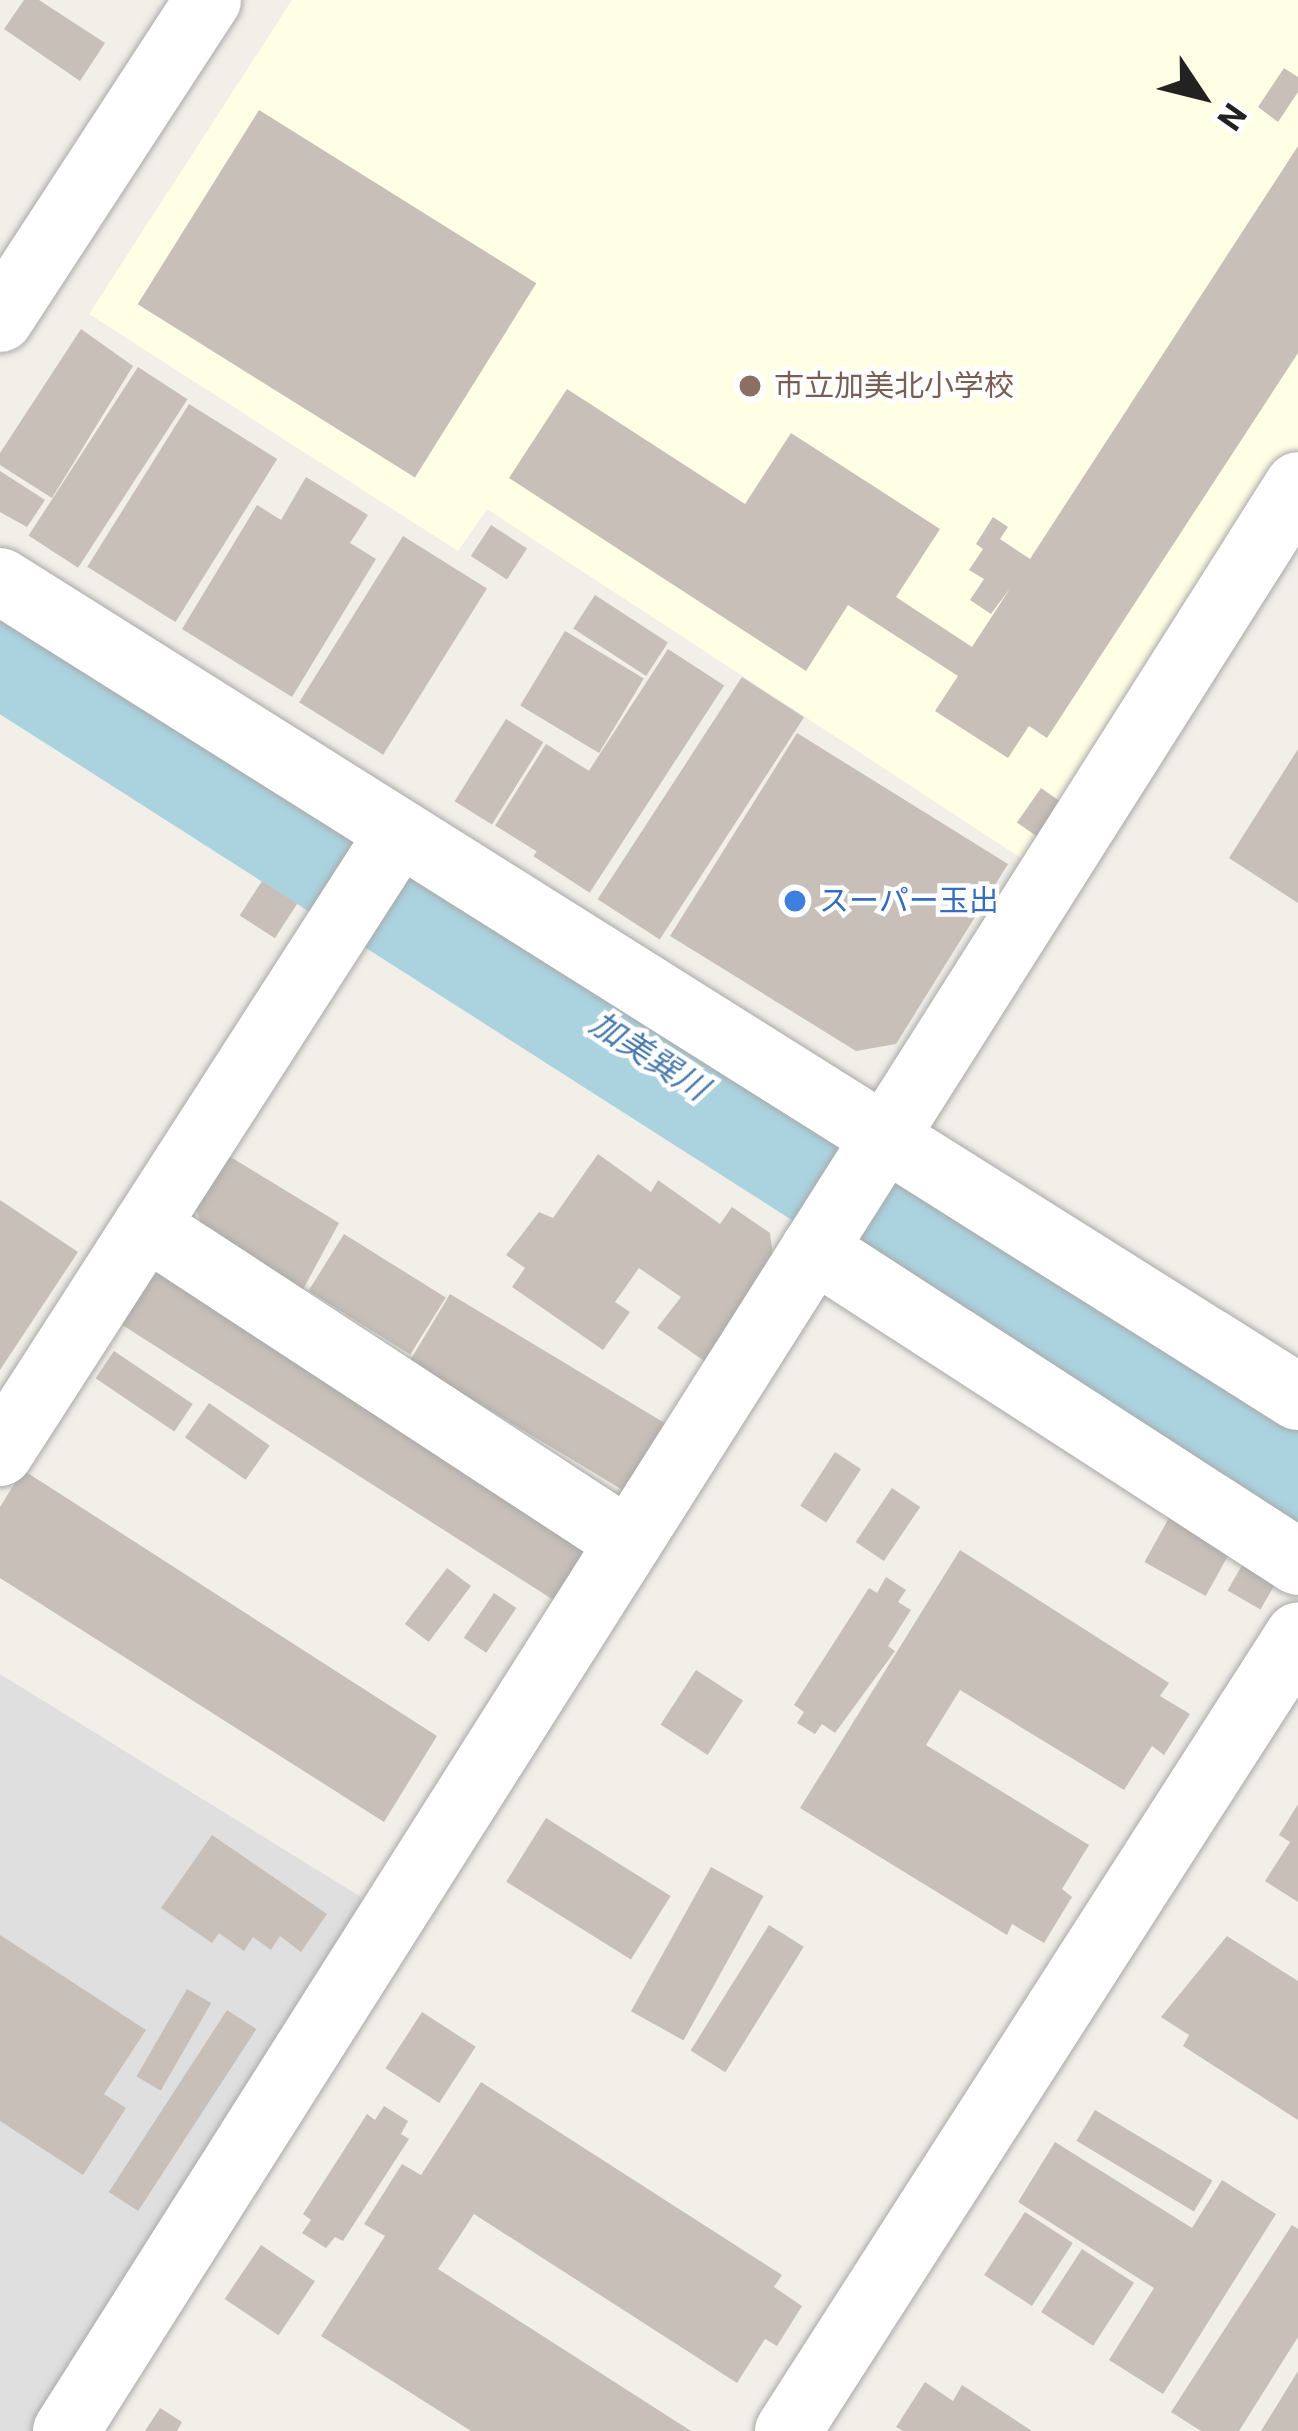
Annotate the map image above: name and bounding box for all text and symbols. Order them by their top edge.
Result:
north arrow [1142,36,1262,156]
text: N [1209,96,1255,138]
place label: 市立加美北小学校 [774,368,1014,404]
marker: 市立加美北小学校 [737,373,763,399]
place label: スーパー玉出 [819,883,999,919]
marker: スーパー玉出 [782,888,808,914]
water label: 加美巽川 [583,1003,715,1109]

